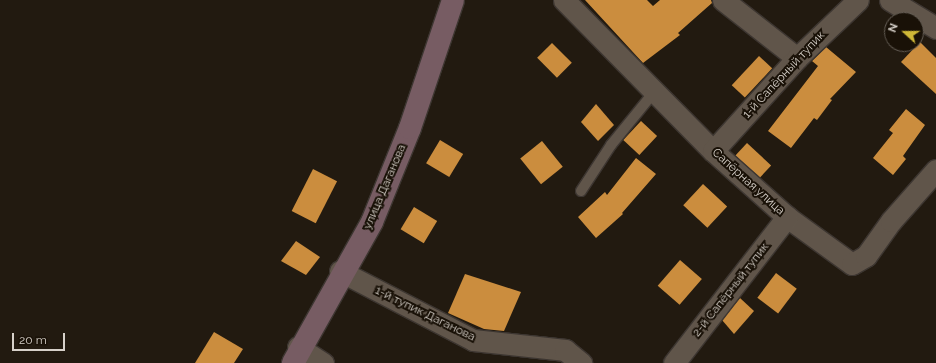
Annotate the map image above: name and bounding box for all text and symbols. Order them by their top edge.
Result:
north arrow [884,12,924,52]
text: N [886,22,901,34]
street label: 1-й Сапёрный тупик [740,28,828,122]
street label: улица Даганова [361,142,409,232]
street label: Сапёрная улица [709,146,787,218]
street label: 2-й Сапёрный тупик [690,240,772,340]
street label: 1-й тупик Даганова [373,283,477,345]
scale bar [14,325,67,351]
text: 20 m [19,333,47,347]

